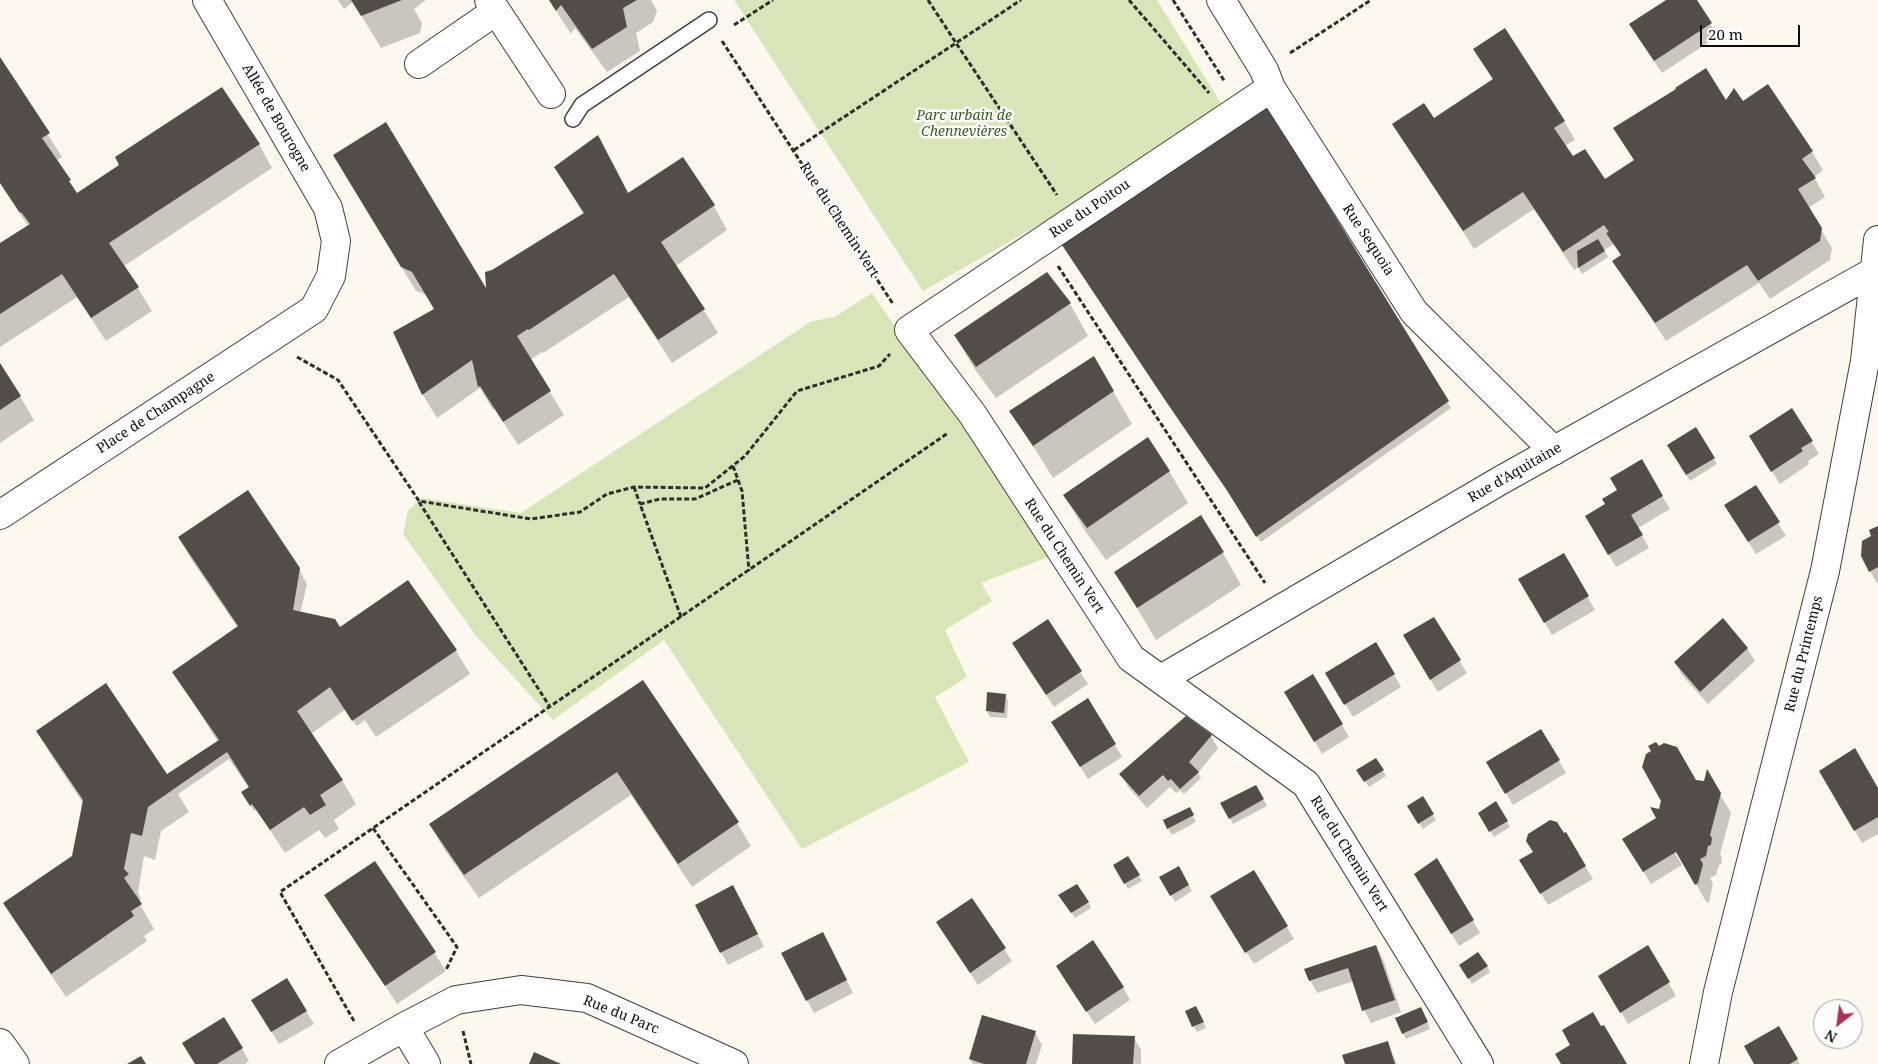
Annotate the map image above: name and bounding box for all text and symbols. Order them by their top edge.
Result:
scale bar [1703,15,1803,47]
text: 20 m [1708,24,1743,44]
street label: Allée de Bourogne [238,61,314,175]
park label: Parc urbain de Chennevières [916,108,1012,140]
street label: Rue du Chemin Vert [796,160,882,280]
street label: Rue du Poitou [1047,176,1133,242]
street label: Rue Sequoia [1339,201,1397,279]
street label: Place de Champagne [94,368,218,458]
street label: Rue d'Aquitaine [1465,439,1565,507]
street label: Rue du Chemin Vert [1021,496,1107,616]
street label: Rue du Printemps [1781,594,1827,714]
street label: Rue du Chemin Vert [1307,793,1391,915]
street label: Rue du Parc [581,992,661,1038]
north arrow [1813,999,1863,1049]
text: N [1821,1026,1840,1048]

